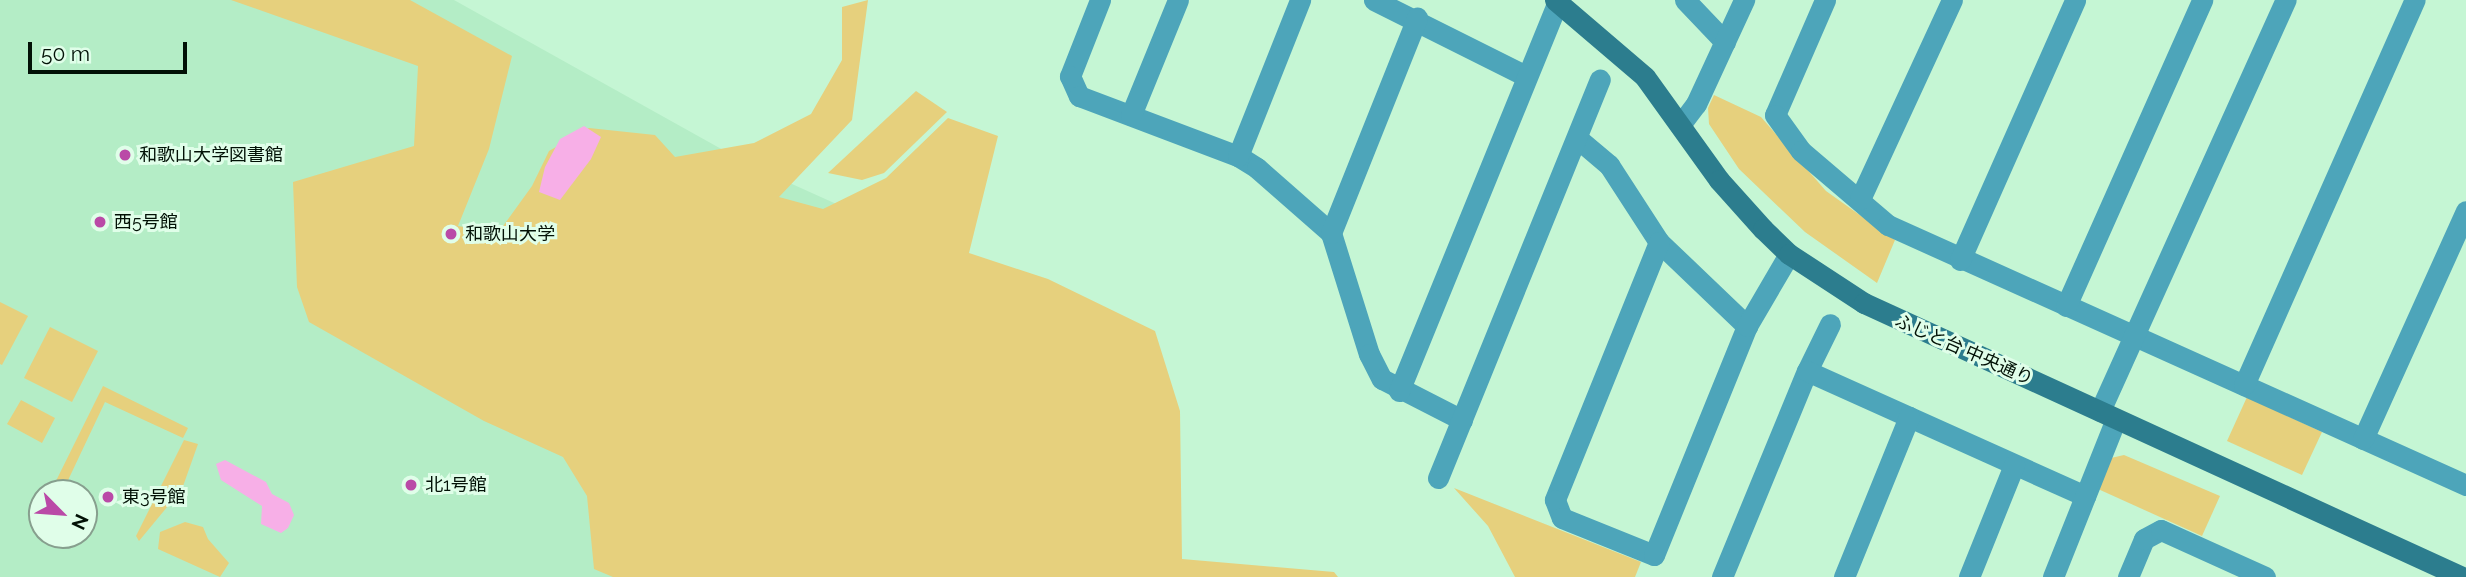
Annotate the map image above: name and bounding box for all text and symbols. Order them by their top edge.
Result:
scale bar [32,28,191,72]
text: 50 m [41,41,90,66]
place label: 和歌山大学図書館 [139,144,283,166]
marker: 和歌山大学図書館 [117,147,133,163]
place label: 西5号館 [114,211,178,233]
marker: 西5号館 [92,214,108,230]
place label: 和歌山大学 [465,223,555,245]
marker: 和歌山大学 [443,226,459,242]
street label: ふじと台 中央通り [1892,310,2036,390]
place label: 北1号館 [425,474,487,496]
marker: 北1号館 [403,477,419,493]
north arrow [28,479,98,549]
place label: 東3号館 [122,486,186,508]
marker: 東3号館 [100,489,116,505]
text: N [67,511,93,533]

